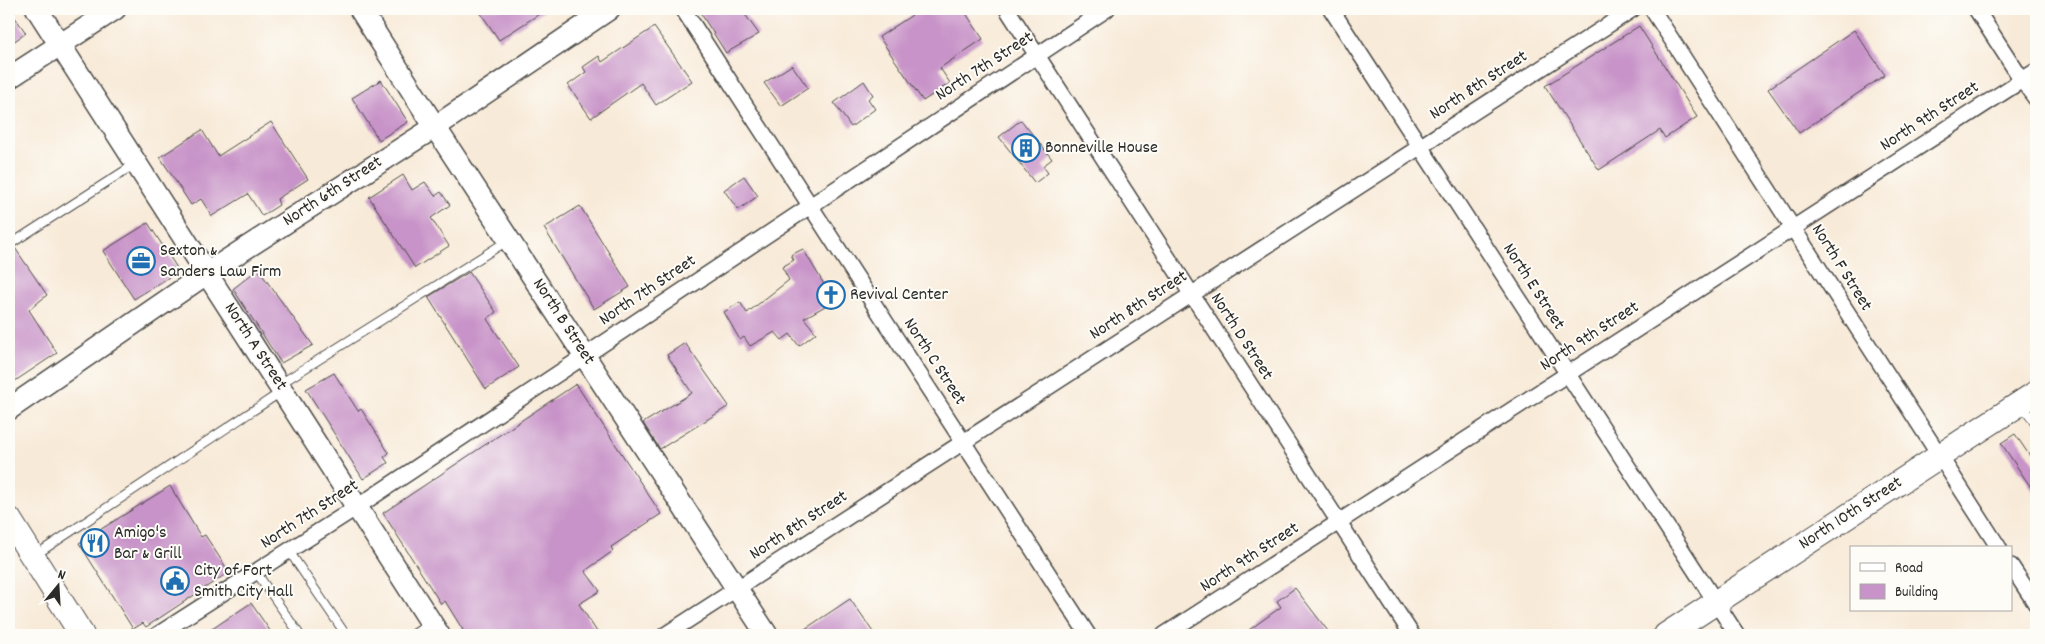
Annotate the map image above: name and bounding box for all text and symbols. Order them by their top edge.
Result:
street label: North 7th Street [931,26,1039,108]
street label: North 8th Street [1425,45,1533,127]
street label: North 9th Street [1876,75,1985,158]
building icon: Bonneville House [1011,133,1041,163]
place label: Bonneville House [1045,136,1158,161]
street label: North 6th Street [278,150,388,234]
street label: North F Street [1804,220,1878,317]
place label: Sexton & Sanders Law Firm [160,239,281,285]
street label: North E Street [1496,239,1571,335]
office icon: Sexton & Sanders Law Firm [126,246,156,276]
street label: North 7th Street [594,249,702,333]
street label: North 8th Street [1085,265,1193,347]
street label: North B Street [526,274,601,371]
church icon: Revival Center [816,280,846,310]
place label: Revival Center [850,283,949,308]
street label: North D Street [1203,288,1279,386]
street label: North 9th Street [1536,295,1645,378]
street label: North A Street [217,298,293,396]
street label: North C Street [896,314,972,411]
street label: North 10th Street [1794,471,1908,557]
street label: North 7th Street [256,474,364,556]
street label: North 8th Street [745,485,853,567]
street label: North 9th Street [1196,516,1305,599]
place label: Amigo's Bar & Grill [114,521,182,567]
restaurant icon: Amigo's Bar & Grill [80,528,110,558]
legend [1850,546,2012,612]
text: Road [1895,558,1923,580]
place label: City of Fort Smith City Hall [194,559,294,605]
north arrow [32,562,82,612]
text: N [55,565,68,586]
public building icon: City of Fort Smith City Hall [160,566,190,596]
text: Building [1895,582,1938,604]

